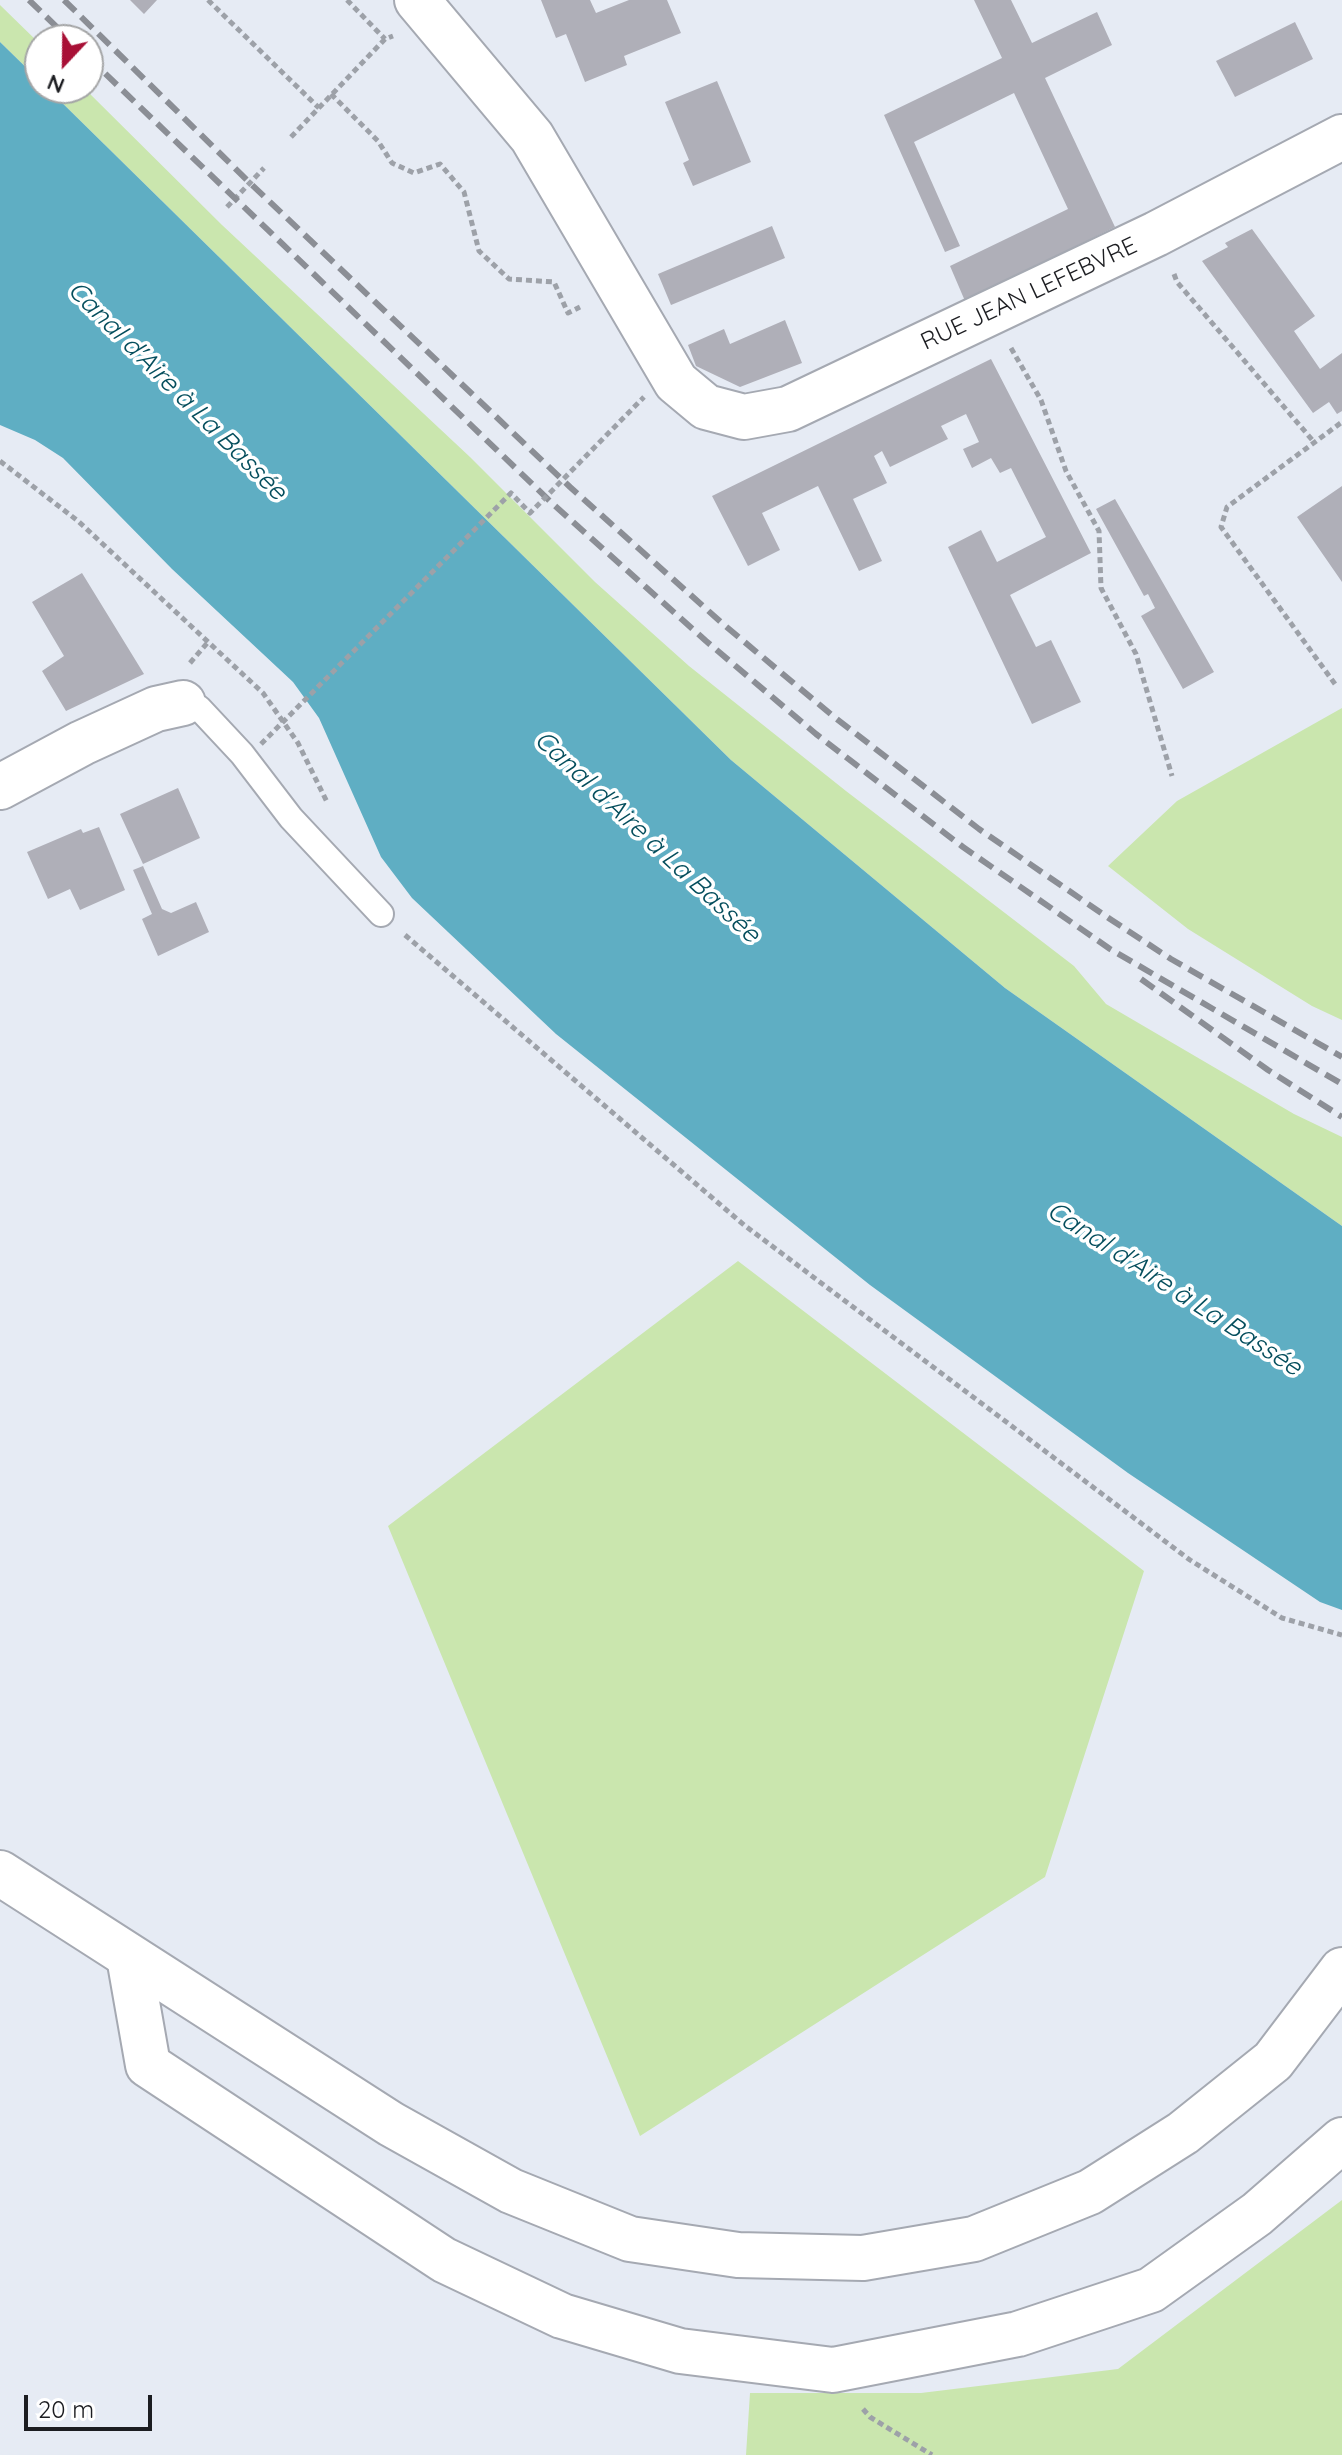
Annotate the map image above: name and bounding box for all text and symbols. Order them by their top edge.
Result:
north arrow [24,24,104,104]
text: N [43,68,69,100]
street label: RUE JEAN LEFEBVRE [916,231,1142,357]
water label: Canal d'Aire à La Bassée [61,275,293,507]
water label: Canal d'Aire à La Bassée [528,724,766,950]
water label: Canal d'Aire à La Bassée [1041,1195,1307,1383]
scale bar [28,2379,156,2429]
text: 20 m [38,2394,94,2424]

